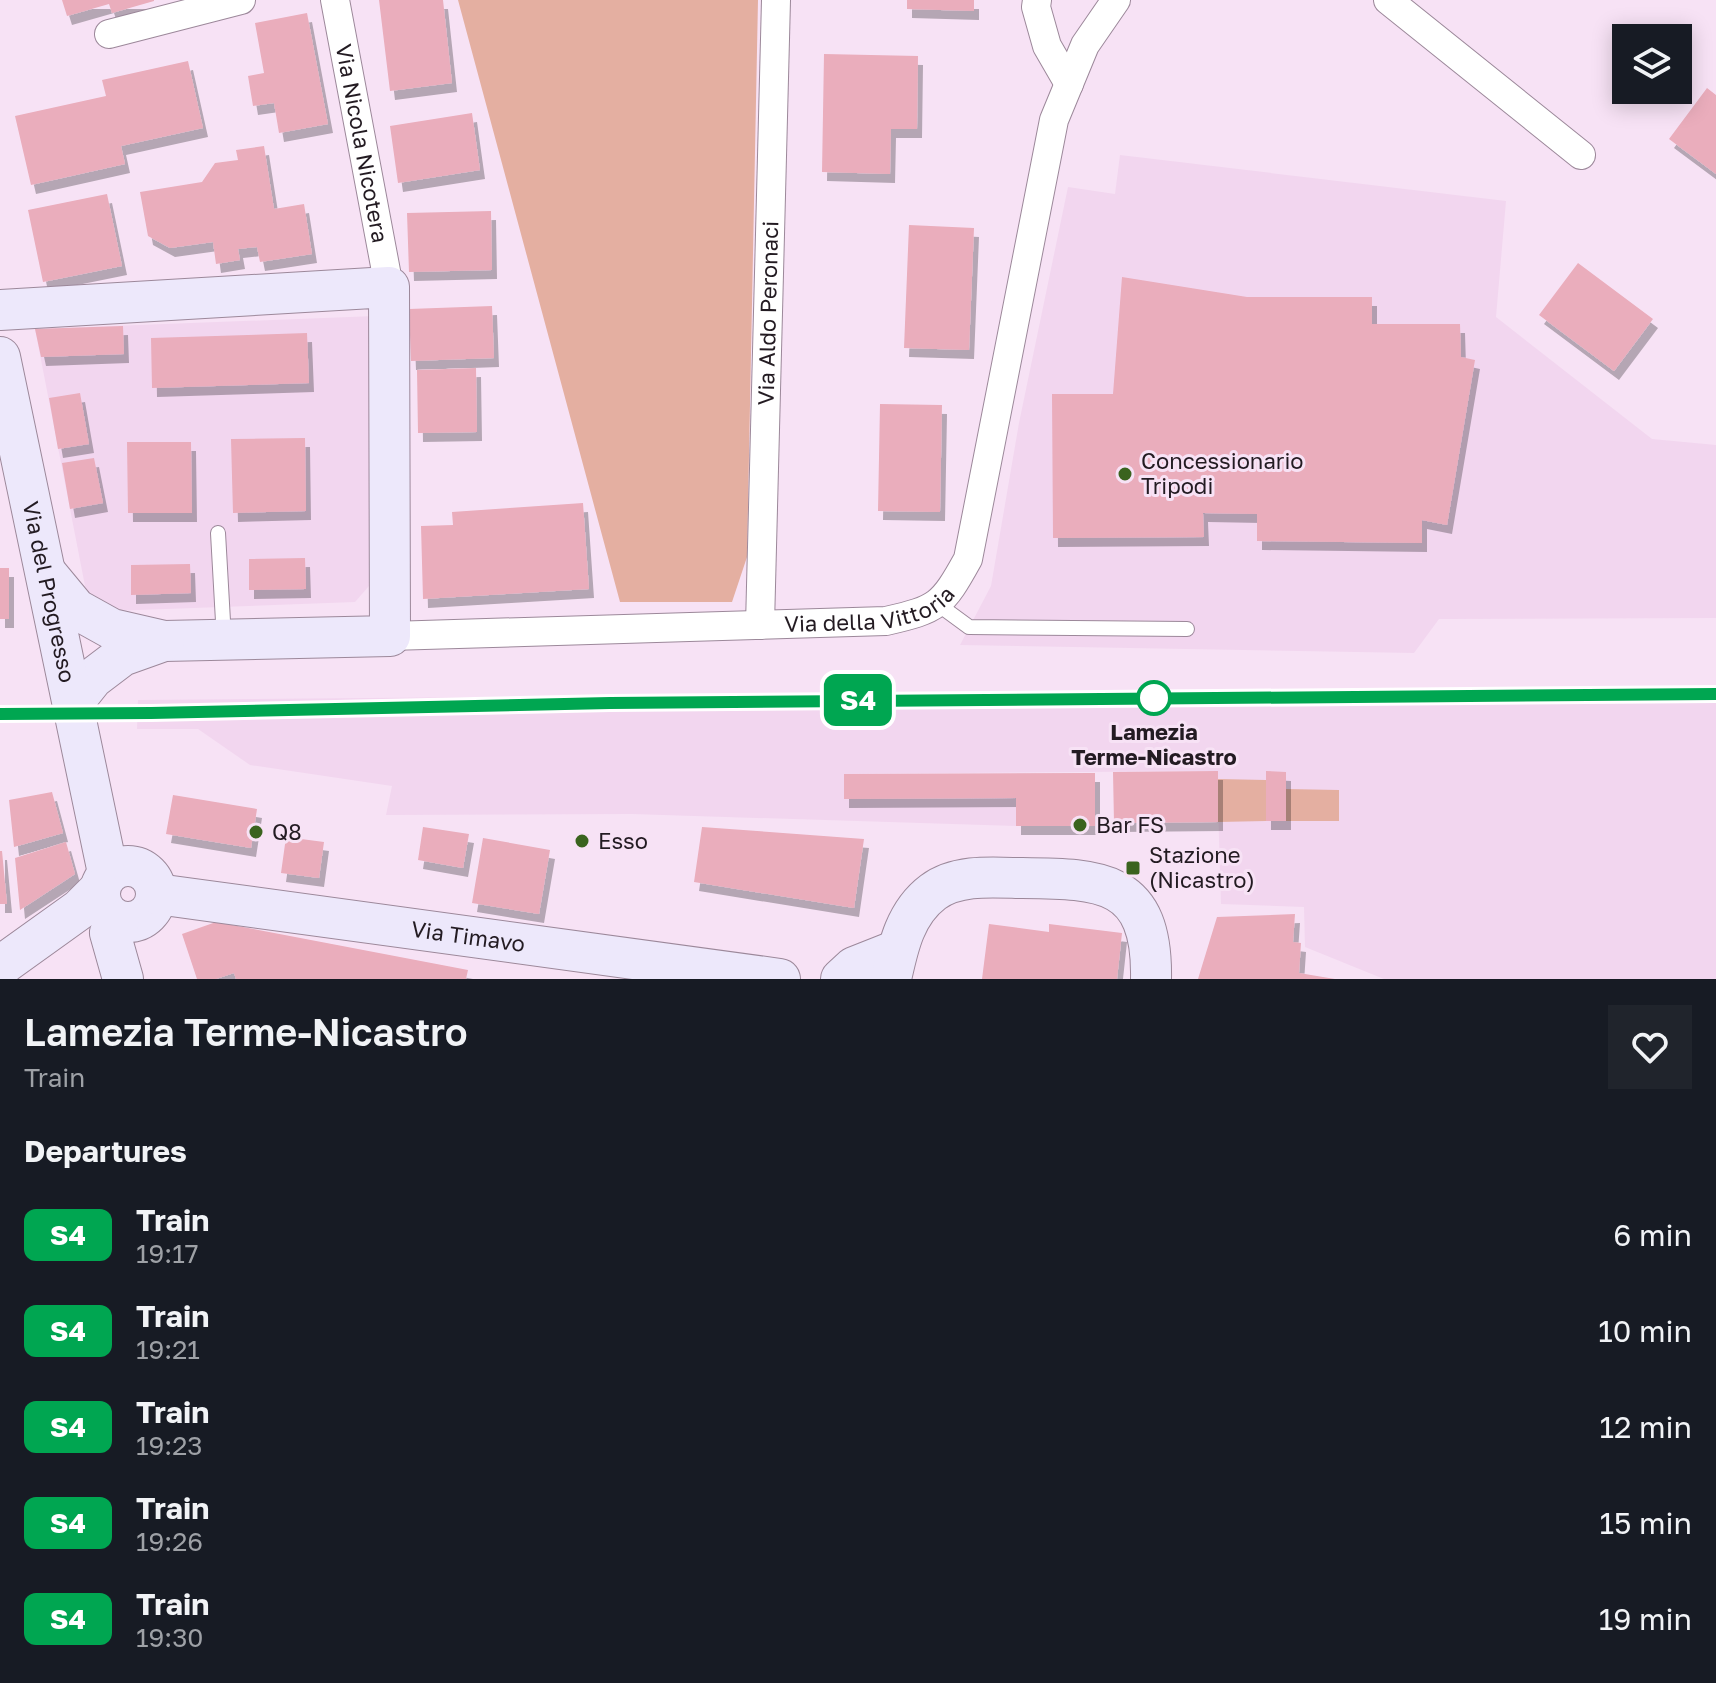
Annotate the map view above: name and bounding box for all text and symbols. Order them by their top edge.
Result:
map controls [1612,24,1692,104]
button: layers [1612,24,1692,104]
street label: Via Nicola Nicotera [331,42,394,245]
street label: Via Aldo Peronaci [752,221,783,406]
place label: Concessionario Tripodi [1141,447,1304,499]
marker: Concessionario Tripodi [1116,465,1134,483]
street label: Via del Progresso [18,499,82,685]
street label: Via della Vittoria [784,580,960,637]
line badge: S4 [822,674,894,726]
marker: Lamezia Terme-Nicastro [1137,681,1171,715]
text: S4 [840,683,876,716]
place label: Lamezia Terme-Nicastro [1071,718,1237,770]
place label: Bar FS [1096,811,1164,838]
marker: Bar FS [1071,816,1089,834]
place label: Q8 [272,818,302,845]
marker: Q8 [247,823,265,841]
place label: Esso [598,827,648,854]
marker: Esso [573,832,591,850]
place label: Stazione (Nicastro) [1149,841,1255,893]
marker: Stazione (Nicastro) [1124,859,1142,877]
street label: Via Timavo [410,915,527,957]
button: heart [1608,1005,1692,1089]
text: Lamezia Terme-Nicastro [24,1009,468,1054]
text: Train [24,1062,85,1093]
text: Departures [24,1133,187,1169]
text: Train [136,1202,209,1238]
text: 6 min [1613,1217,1692,1253]
text: S4 [50,1218,86,1251]
text: 19:17 [136,1238,199,1269]
text: Train [136,1298,209,1334]
text: 10 min [1598,1313,1692,1349]
text: S4 [50,1314,86,1347]
text: 19:21 [136,1334,200,1365]
text: Train [136,1394,209,1430]
text: 12 min [1600,1409,1692,1445]
text: S4 [50,1410,86,1443]
text: 19:23 [136,1430,202,1461]
text: Train [136,1490,209,1526]
text: 15 min [1600,1505,1692,1541]
text: S4 [50,1506,86,1539]
text: 19:26 [136,1526,203,1557]
text: Train [136,1586,209,1622]
text: 19 min [1599,1601,1692,1637]
text: S4 [50,1602,86,1635]
text: 19:30 [136,1622,203,1653]

